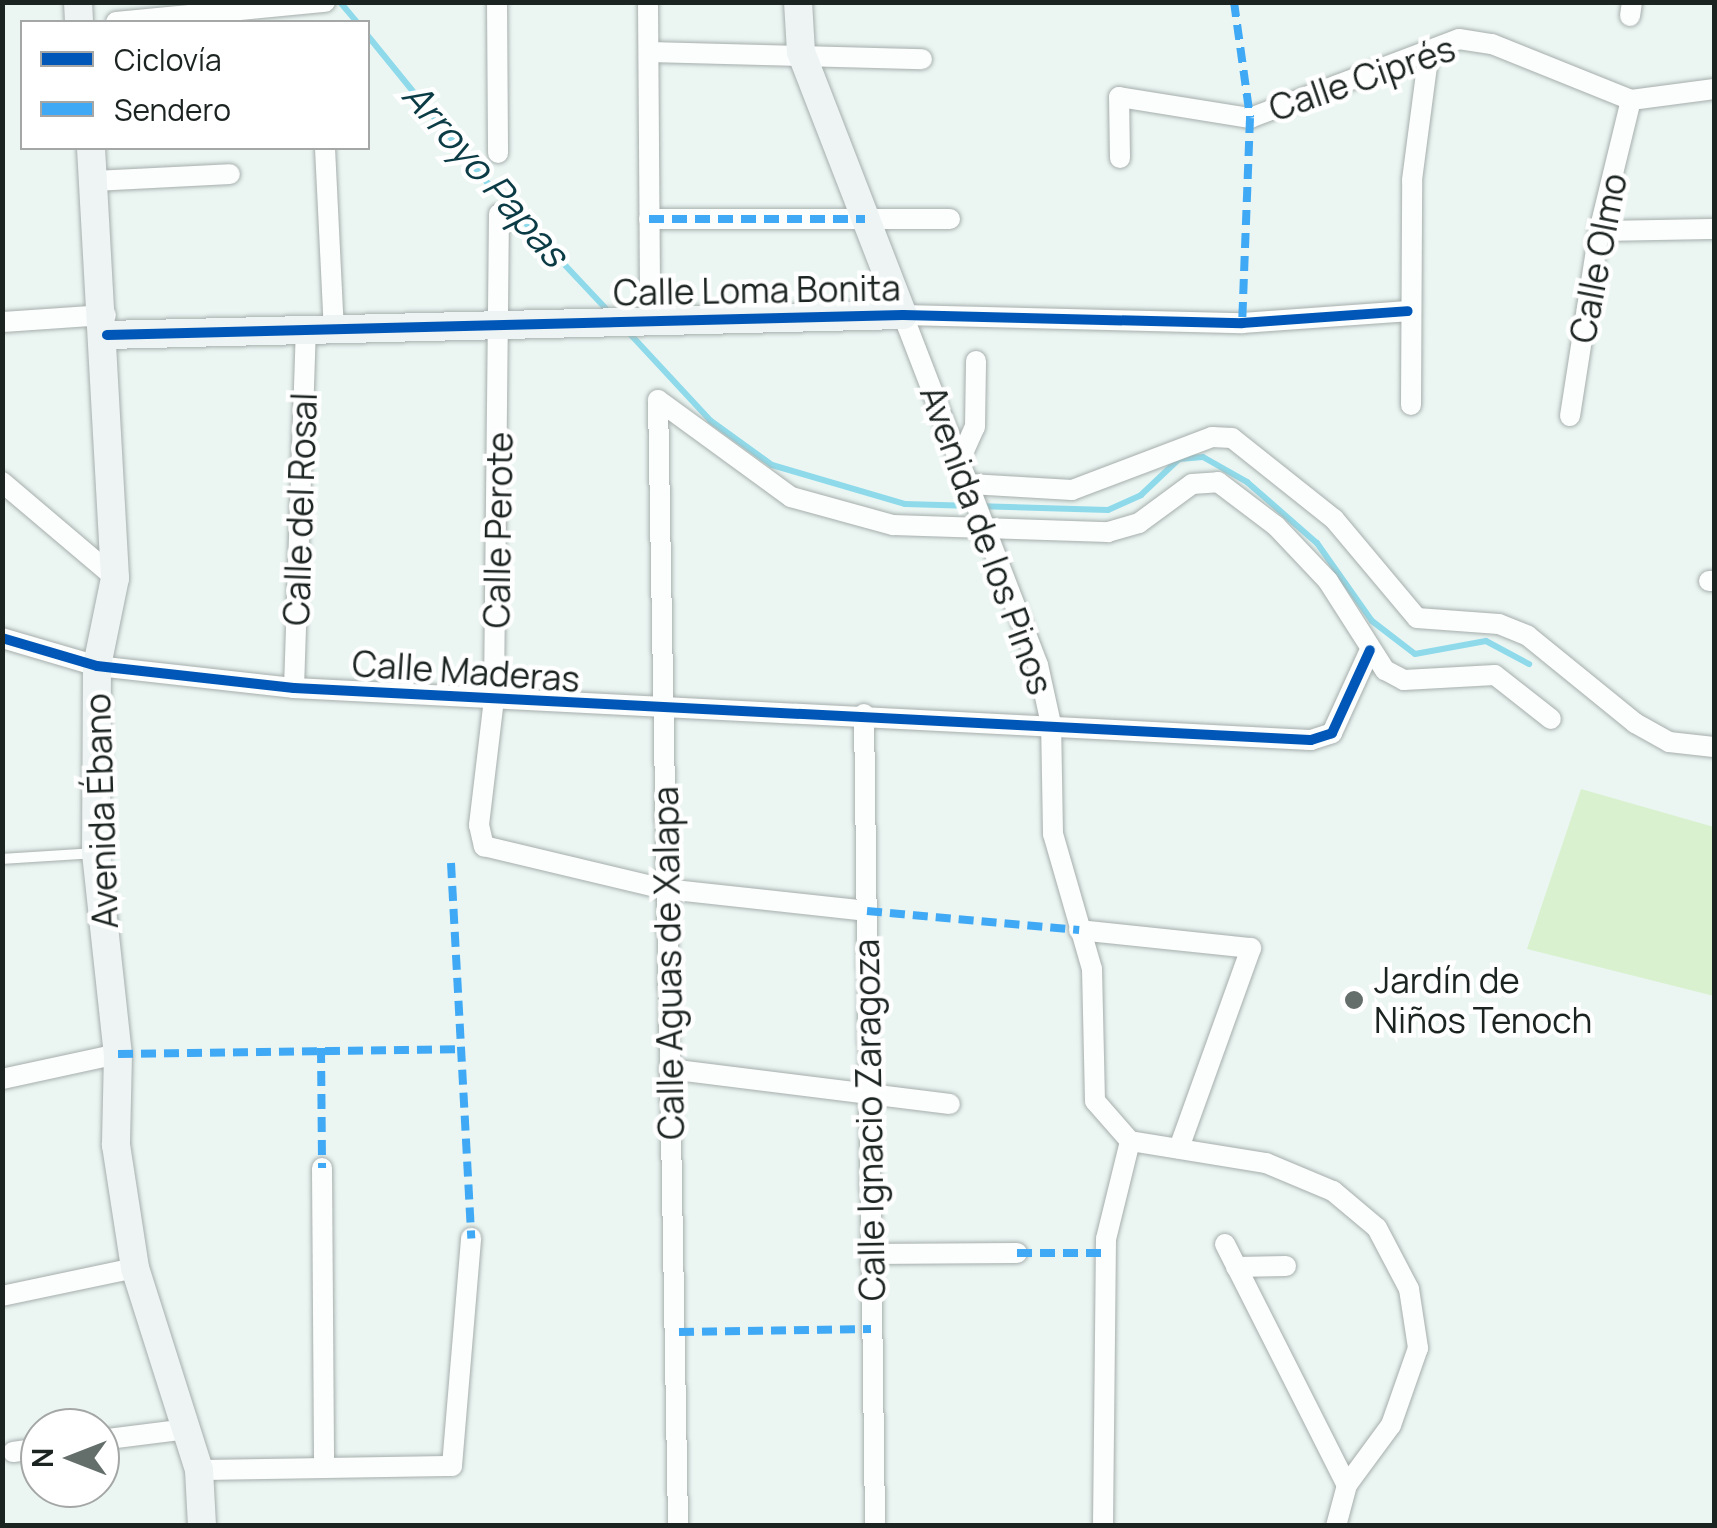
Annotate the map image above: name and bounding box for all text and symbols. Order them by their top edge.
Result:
legend [20,20,370,150]
street label: Calle Ciprés [1264,27,1460,129]
text: Ciclovía [114,39,222,80]
water label: Arroyo Papas [394,73,578,275]
text: Sendero [114,89,231,130]
street label: Calle Olmo [1561,170,1635,346]
street label: Calle Loma Bonita [613,266,901,314]
street label: Avenida de los Pinos [912,380,1062,700]
street label: Calle del Rosal [275,392,325,626]
street label: Calle Perote [475,431,521,629]
street label: Calle Maderas [351,642,581,700]
street label: Avenida Ébano [76,693,126,929]
street label: Calle Aguas de Xalapa [644,786,692,1140]
street label: Calle Ignacio Zaragoza [845,939,893,1301]
place label: Jardín de Niños Tenoch [1374,959,1592,1041]
marker: Jardín de Niños Tenoch [1343,989,1365,1011]
north arrow [20,1408,120,1508]
text: N [23,1448,61,1468]

